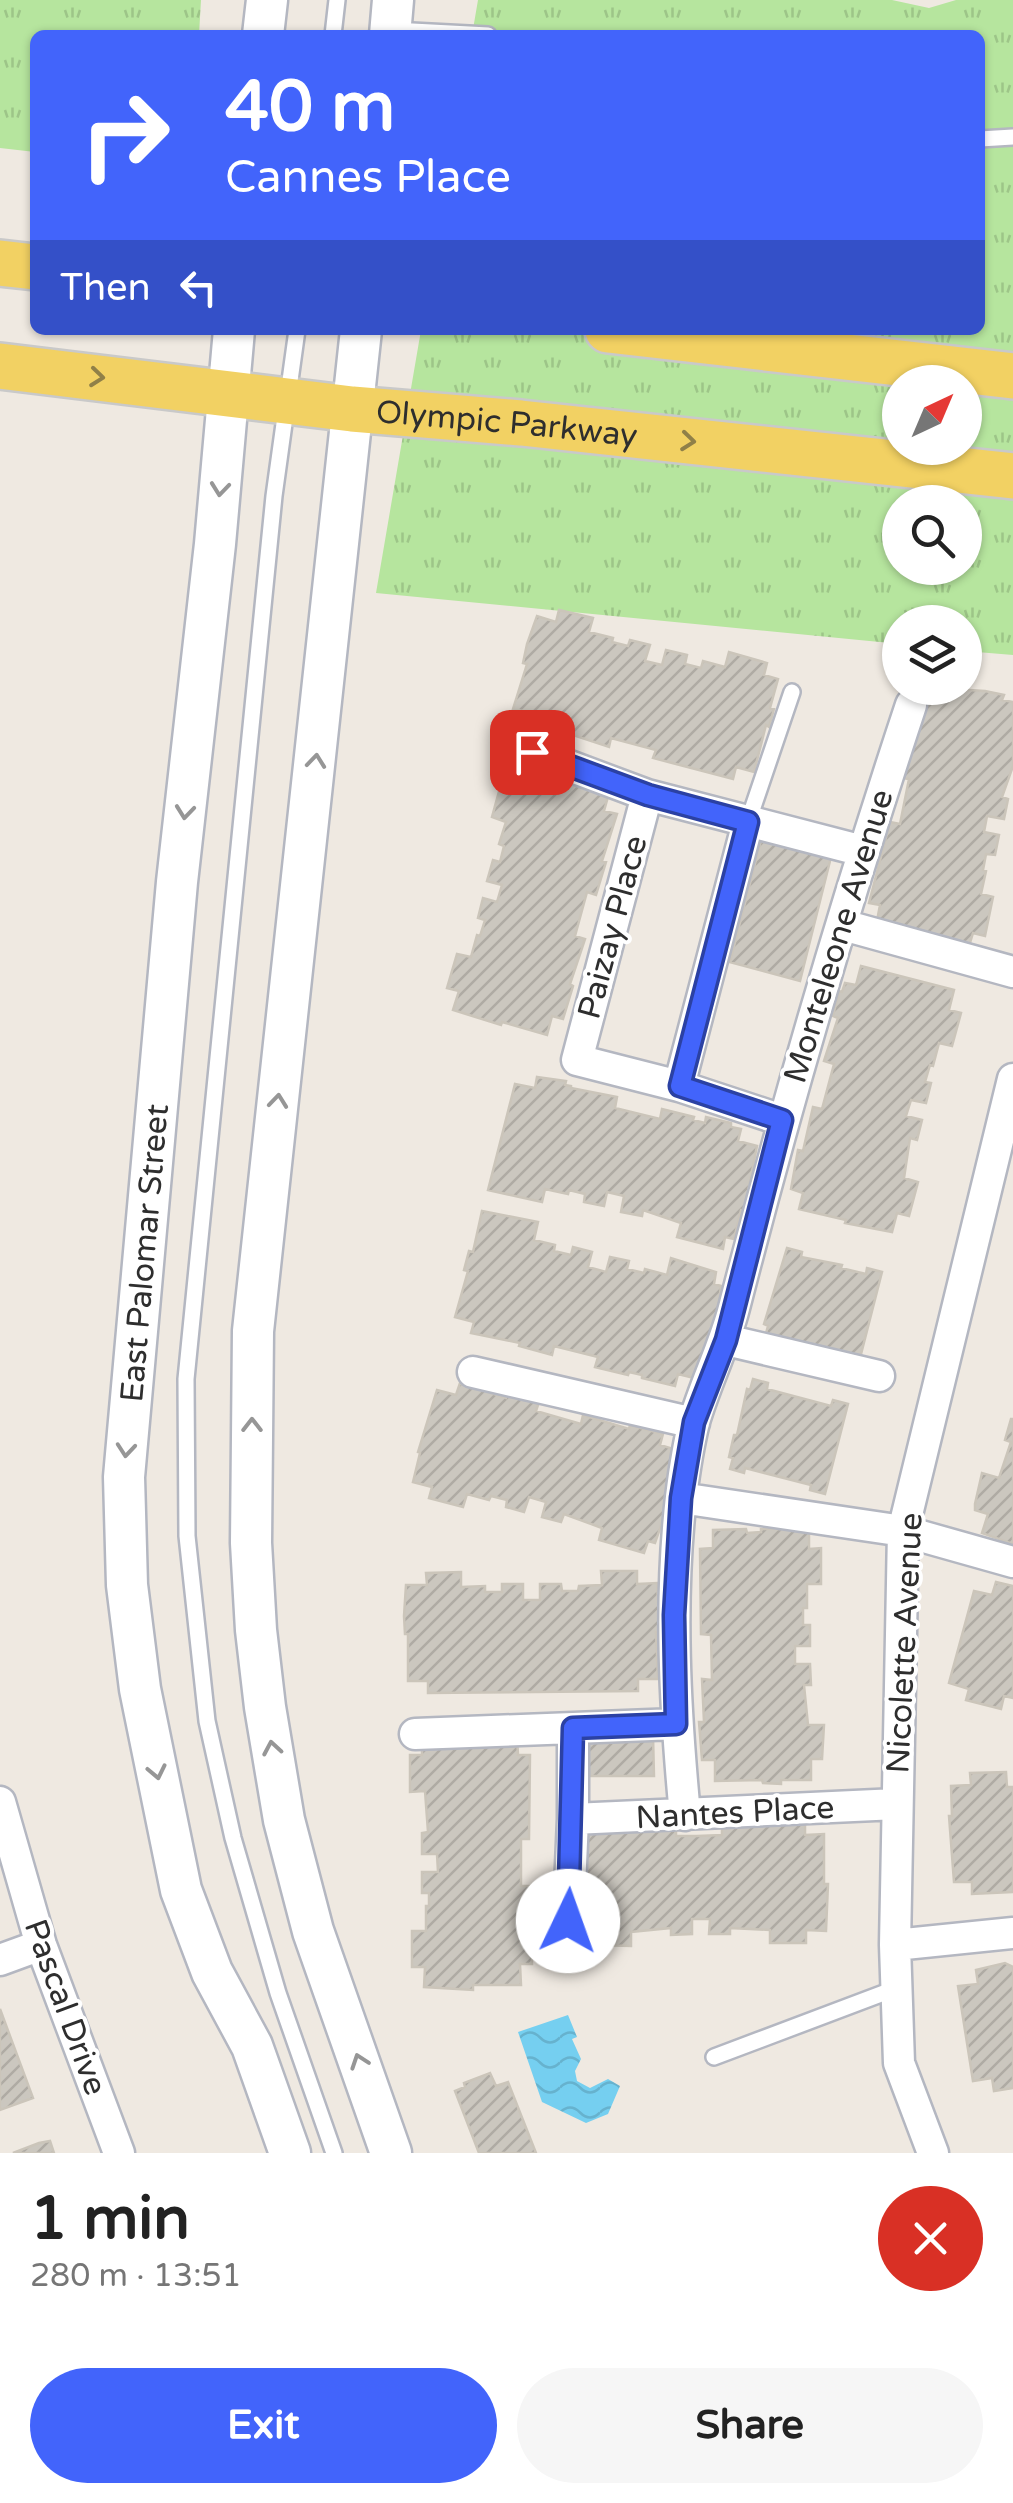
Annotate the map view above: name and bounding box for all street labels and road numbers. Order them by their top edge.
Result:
street label: Olympic Parkway [375,393,639,455]
street label: Monteleone Avenue [776,785,902,1088]
street label: Paizay Place [570,832,656,1023]
street label: East Palomar Street [113,1102,177,1404]
street label: Nicolette Avenue [879,1512,931,1774]
street label: Nantes Place [635,1789,835,1837]
street label: Pascal Drive [16,1914,114,2100]

